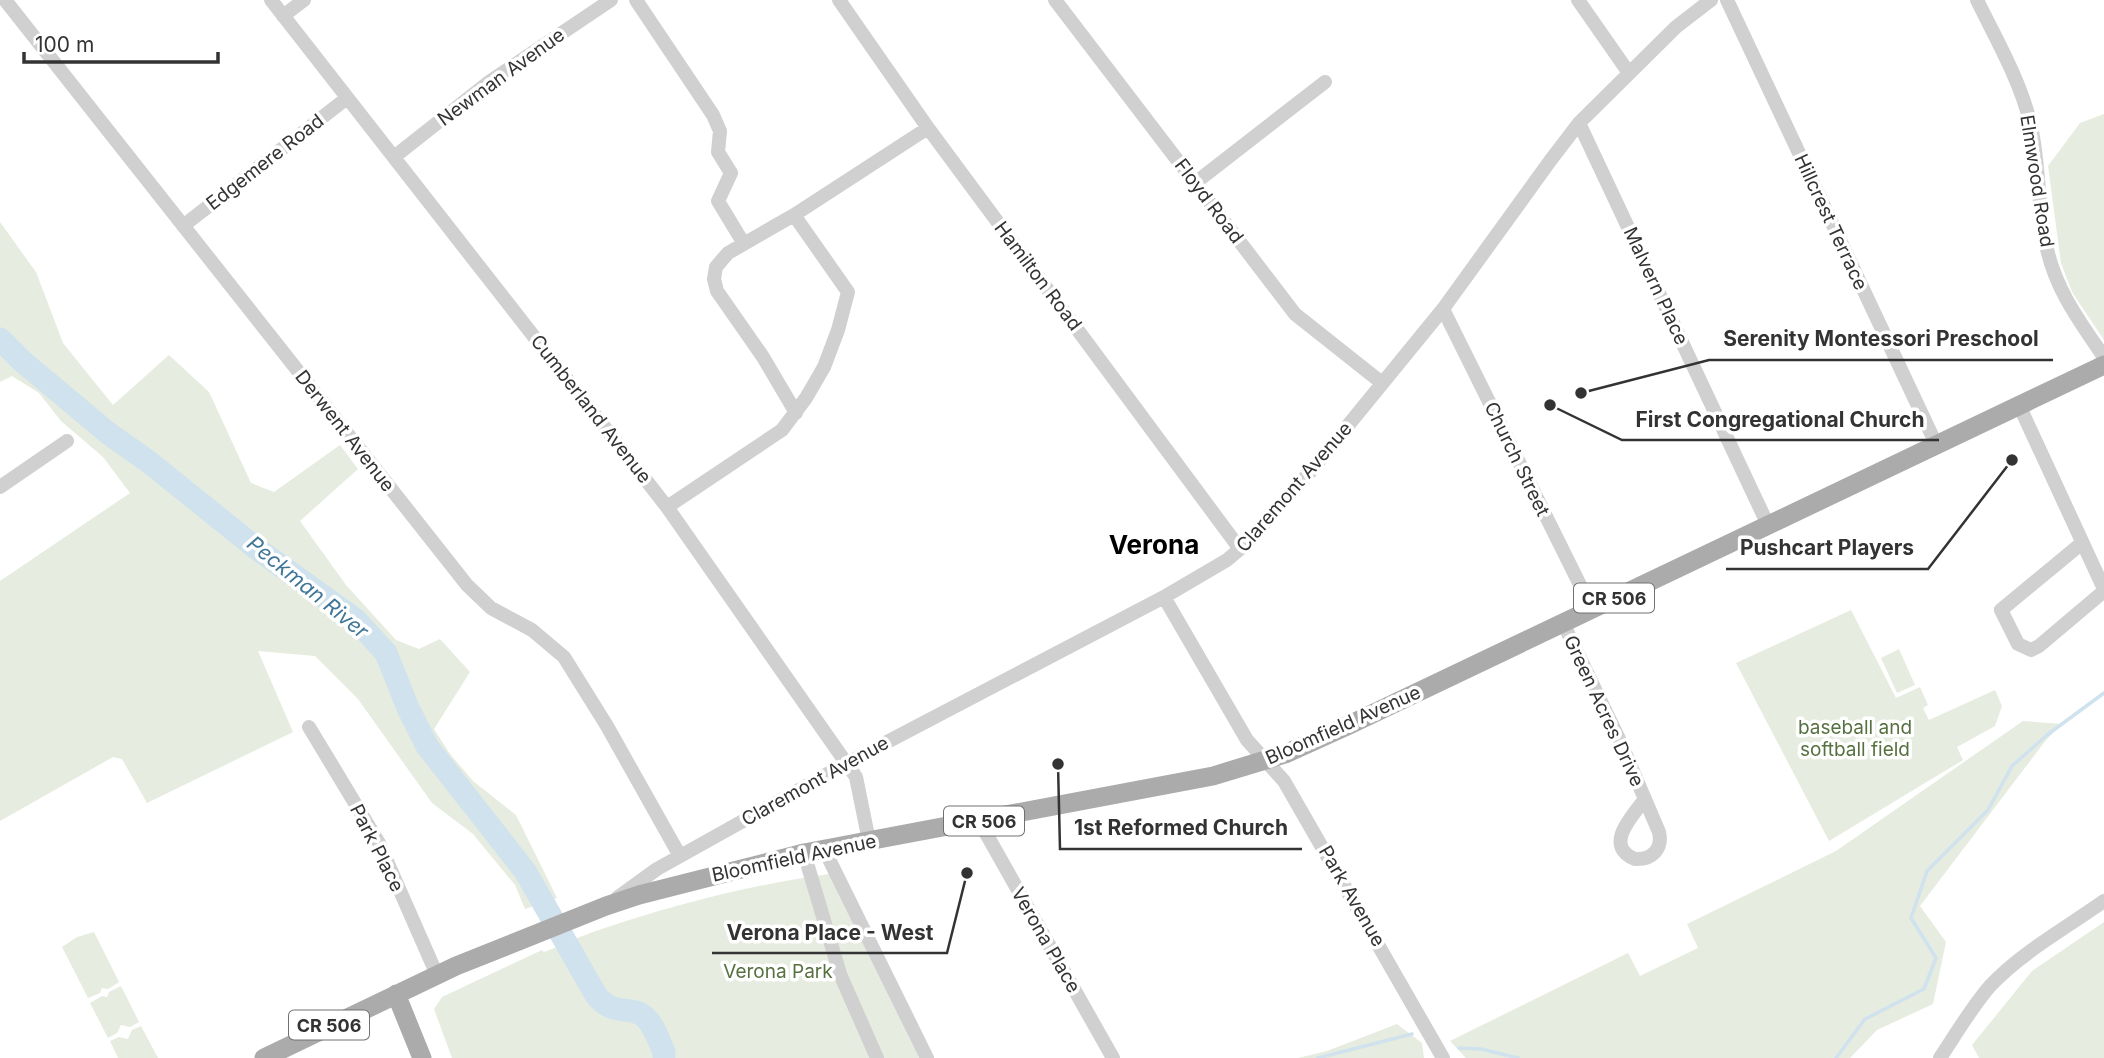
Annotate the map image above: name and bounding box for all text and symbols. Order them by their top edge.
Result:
scale bar [24,21,219,65]
street label: Newman Avenue [433,23,569,131]
text: 100 m [35,32,94,57]
street label: Edgemere Road [202,109,328,215]
street label: Elmwood Road [2015,113,2059,249]
street label: Hillcrest Terrace [1789,150,1873,294]
street label: Floyd Road [1170,154,1248,248]
street label: Hamilton Road [989,217,1087,335]
street label: Malvern Place [1619,223,1693,349]
callout: Serenity Montessori Preschool [1709,318,2053,360]
text: Serenity Montessori Preschool [1723,326,2039,351]
street label: Cumberland Avenue [526,330,656,488]
street label: Derwent Avenue [290,366,400,496]
street label: Church Street [1479,398,1555,520]
callout: First Congregational Church [1622,398,1939,440]
text: First Congregational Church [1635,407,1925,432]
street label: Claremont Avenue [1231,417,1357,557]
callout: Pushcart Players [1726,527,1928,569]
district label: Verona [1109,529,1199,560]
water label: Peckman River [242,531,374,644]
text: Pushcart Players [1740,535,1914,560]
road number: CR 506 [1574,584,1654,612]
street label: Green Acres Drive [1559,632,1649,790]
street label: Bloomfield Avenue [1262,680,1424,770]
park label: baseball and softball field [1798,716,1912,761]
street label: Claremont Avenue [737,731,893,831]
street label: Park Place [345,800,409,896]
road number: CR 506 [944,806,1024,836]
callout: 1st Reformed Church [1060,807,1302,849]
text: 1st Reformed Church [1074,815,1288,840]
street label: Bloomfield Avenue [710,829,878,887]
street label: Park Avenue [1314,841,1390,951]
street label: Verona Place [1007,883,1085,997]
callout: Verona Place - West [712,911,947,953]
text: Verona Place - West [727,920,934,945]
park label: Verona Park [723,960,833,983]
road number: CR 506 [289,1010,369,1040]

